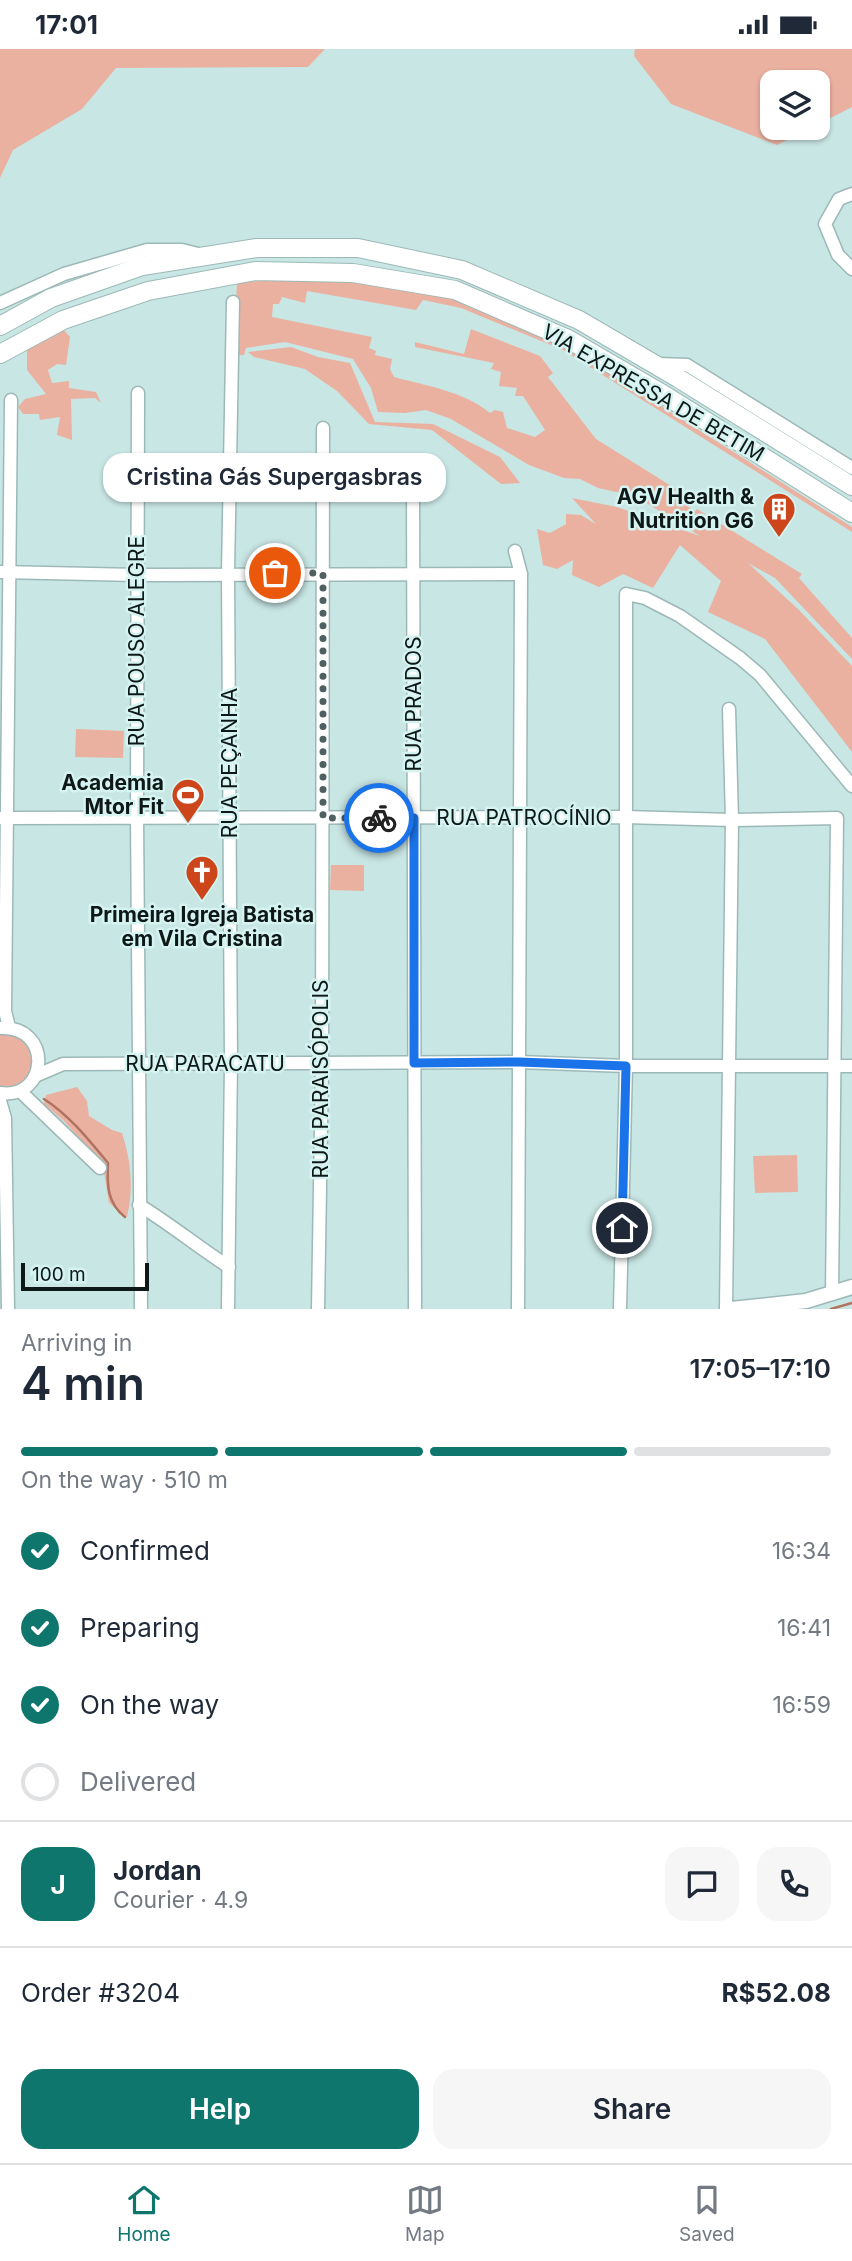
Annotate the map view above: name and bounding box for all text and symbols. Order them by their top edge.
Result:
text: 17:01 [35,9,98,40]
map controls [760,70,830,140]
button: layers [760,70,830,140]
street label: VIA EXPRESSA DE BETIM [538,319,769,467]
callout: Cristina Gás Supergasbras [104,454,446,503]
text: Cristina Gás Supergasbras [127,463,423,491]
place label: AGV Health & Nutrition G6 [617,484,755,533]
building icon: AGV Health & Nutrition G6 [760,490,798,539]
street label: RUA POUSO ALEGRE [124,536,149,746]
pin [245,543,305,603]
icon: bag [256,554,294,592]
street label: RUA PRADOS [401,636,426,772]
street label: RUA PEÇANHA [217,688,242,838]
place label: Academia Mtor Fit [61,770,164,819]
sports icon: Academia Mtor Fit [169,776,207,825]
courier [344,783,414,853]
icon: bike [360,799,398,837]
street label: RUA PATROCÍNIO [436,804,612,830]
church icon: Primeira Igreja Batista em Vila Cristina [183,853,221,902]
place label: Primeira Igreja Batista em Vila Cristina [90,902,314,951]
street label: RUA PARAISÓPOLIS [307,979,333,1179]
street label: RUA PARACATU [125,1051,285,1076]
pin [592,1198,652,1258]
icon: home [603,1209,641,1247]
scale bar [21,1260,149,1292]
text: 100 m [32,1263,86,1286]
text: Arriving in [21,1329,132,1357]
text: 17:05–17:10 [690,1353,831,1384]
text: 4 min [21,1355,145,1411]
text: On the way · 510 m [21,1466,228,1494]
icon: check [21,1532,59,1570]
text: Confirmed [80,1535,210,1566]
text: 16:34 [772,1537,831,1565]
icon: check [21,1609,59,1647]
text: Preparing [80,1612,200,1643]
text: 16:41 [777,1614,831,1642]
icon: check [21,1686,59,1724]
text: On the way [80,1689,219,1720]
text: 16:59 [773,1691,831,1719]
text: Delivered [80,1766,196,1797]
button: chat [665,1847,739,1921]
button: phone [757,1847,831,1921]
text: Jordan [113,1855,202,1886]
text: J [50,1869,66,1900]
text: Courier · 4.9 [113,1886,248,1914]
text: Order #3204 [21,1977,180,2008]
text: R$52.08 [722,1977,831,2008]
button: Help [21,2069,419,2149]
button: Share [433,2069,831,2149]
tab: Home [117,2181,171,2246]
tab: Map [405,2181,445,2246]
tab: Saved [679,2181,735,2246]

